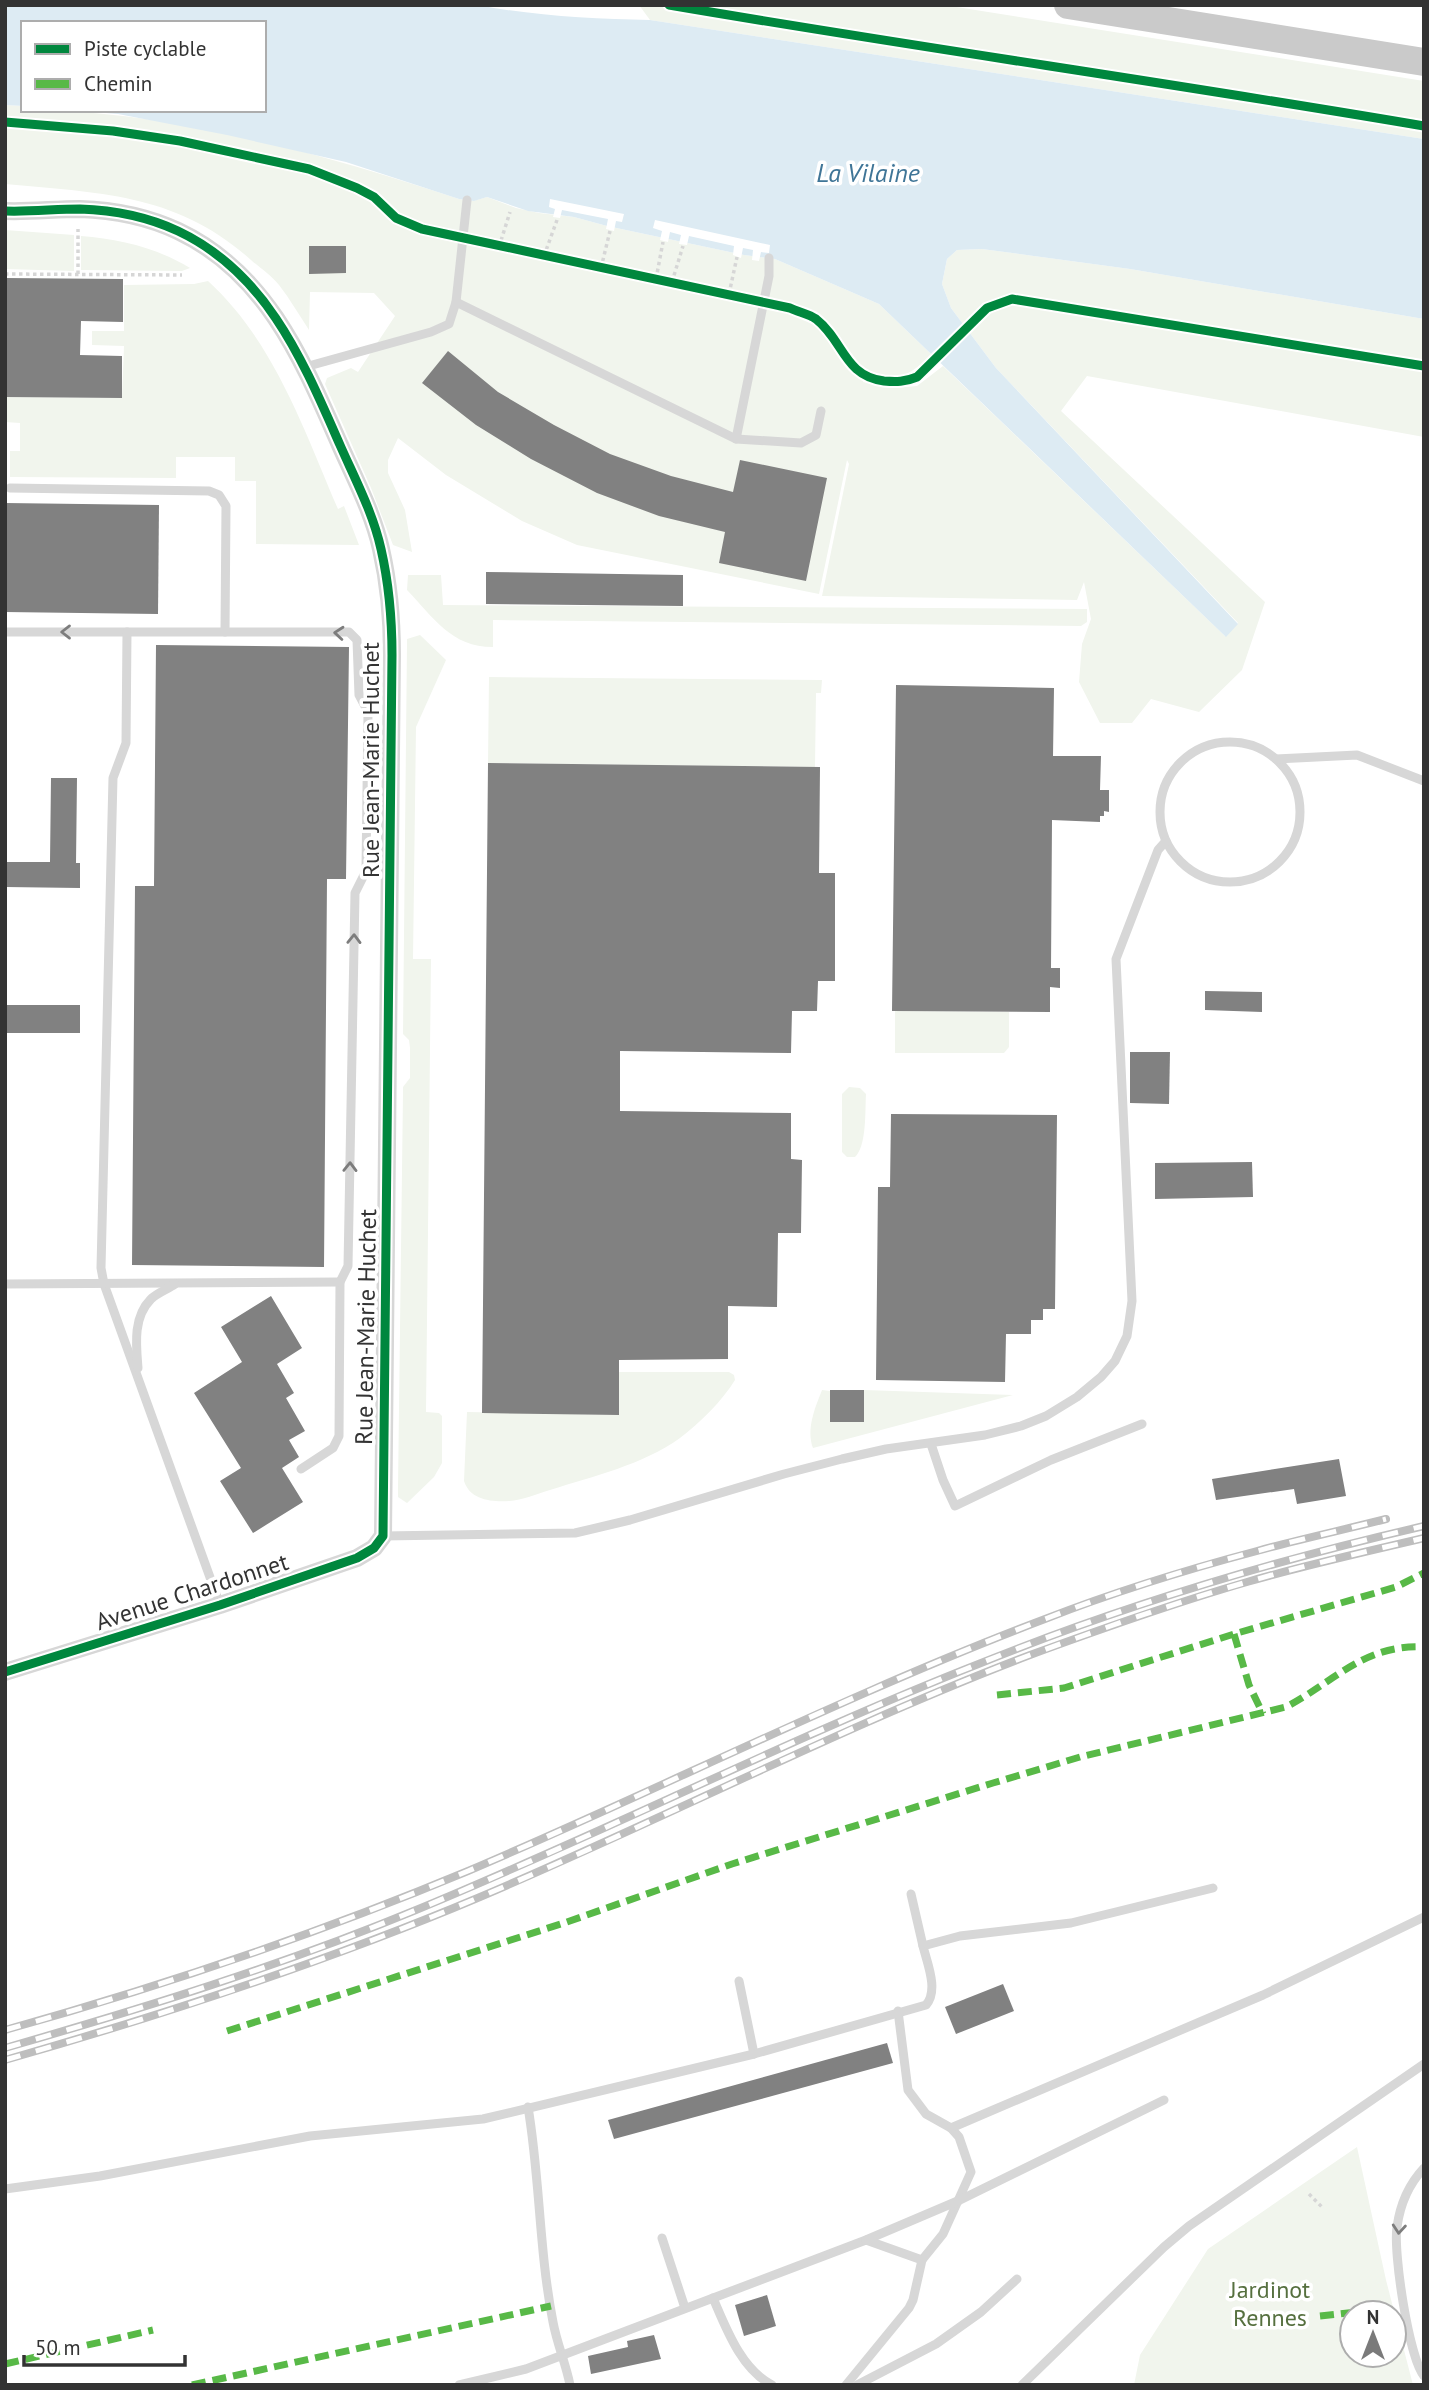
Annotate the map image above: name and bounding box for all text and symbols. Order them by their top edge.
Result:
legend [21,21,266,112]
text: Piste cyclable [84,35,206,62]
text: Chemin [84,70,152,97]
water label: La Vilaine [816,156,920,189]
one-way arrow [60,624,71,640]
one-way arrow [333,626,344,641]
street label: Rue Jean-Marie Huchet [355,642,386,878]
one-way arrow [346,933,362,944]
one-way arrow [342,1161,357,1172]
street label: Rue Jean-Marie Huchet [348,1209,383,1445]
street label: Avenue Chardonnet [92,1546,292,1637]
one-way arrow [1392,2224,1407,2235]
park label: Jardinot Rennes [1229,2274,1310,2333]
north arrow [1338,2299,1408,2369]
text: N [1367,2305,1379,2329]
scale bar [24,2324,186,2368]
text: 50 m [35,2334,81,2361]

